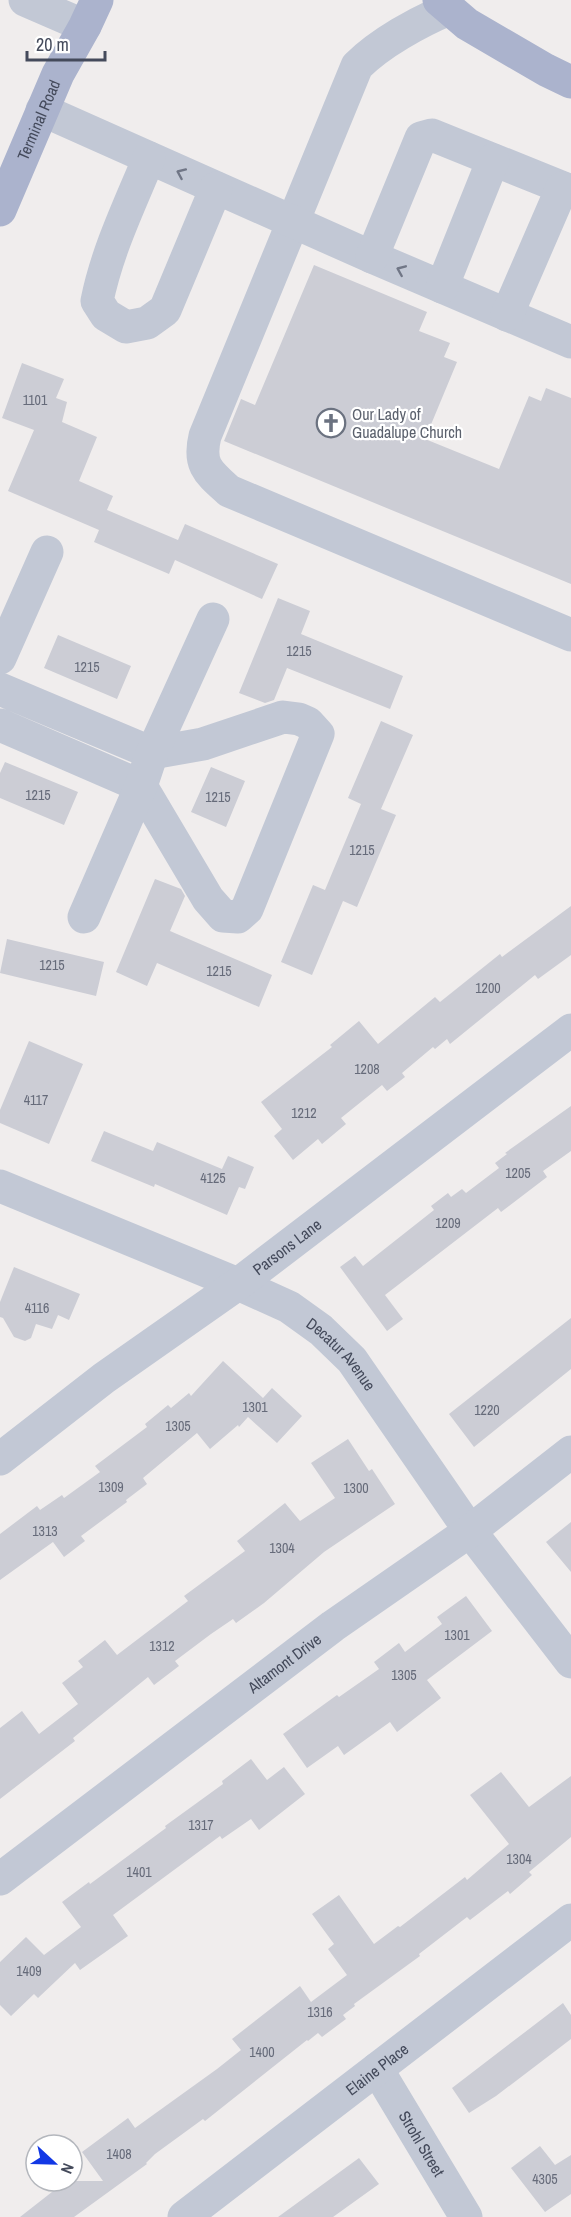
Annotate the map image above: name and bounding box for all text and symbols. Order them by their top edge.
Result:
scale bar [27,24,105,62]
text: 20 m [36,32,69,57]
street label: Terminal Road [12,76,65,163]
one-way arrow [177,168,188,180]
one-way arrow [397,265,408,277]
house number: 1101 [23,391,48,409]
place label: Our Lady of Guadalupe Church [352,403,462,443]
church icon: Our Lady of Guadalupe Church [315,407,347,439]
house number: 1215 [286,642,312,660]
house number: 1215 [74,658,100,676]
house number: 1215 [25,786,51,804]
house number: 1215 [205,788,231,806]
house number: 1215 [349,841,375,859]
house number: 1215 [39,956,65,974]
house number: 1215 [206,962,232,980]
house number: 1200 [475,979,501,997]
house number: 1208 [354,1060,380,1078]
house number: 4117 [24,1091,48,1109]
house number: 1212 [291,1104,317,1122]
house number: 1205 [505,1164,531,1182]
house number: 4125 [200,1169,226,1187]
street label: Parsons Lane [248,1213,326,1280]
house number: 1209 [435,1214,461,1232]
house number: 4116 [25,1299,49,1317]
street label: Decatur Avenue [302,1312,381,1395]
house number: 1301 [242,1398,268,1416]
house number: 1220 [474,1401,500,1419]
house number: 1305 [165,1417,191,1435]
house number: 1309 [98,1478,124,1496]
house number: 1300 [343,1479,369,1497]
house number: 1313 [32,1522,58,1540]
house number: 1304 [269,1539,295,1557]
house number: 1301 [444,1626,470,1644]
street label: Altamont Drive [242,1628,325,1699]
house number: 1312 [149,1637,175,1655]
house number: 1305 [391,1666,417,1684]
house number: 1317 [188,1816,214,1834]
house number: 1304 [506,1850,532,1868]
house number: 1401 [126,1863,152,1881]
house number: 1409 [16,1962,42,1980]
house number: 1316 [307,2003,333,2021]
street label: Elaine Place [341,2038,413,2100]
house number: 1400 [249,2043,275,2061]
street label: Strohl Street [394,2107,450,2181]
north arrow [24,2133,84,2193]
house number: 1408 [106,2145,132,2163]
text: N [56,2160,80,2177]
house number: 4305 [532,2170,558,2188]

